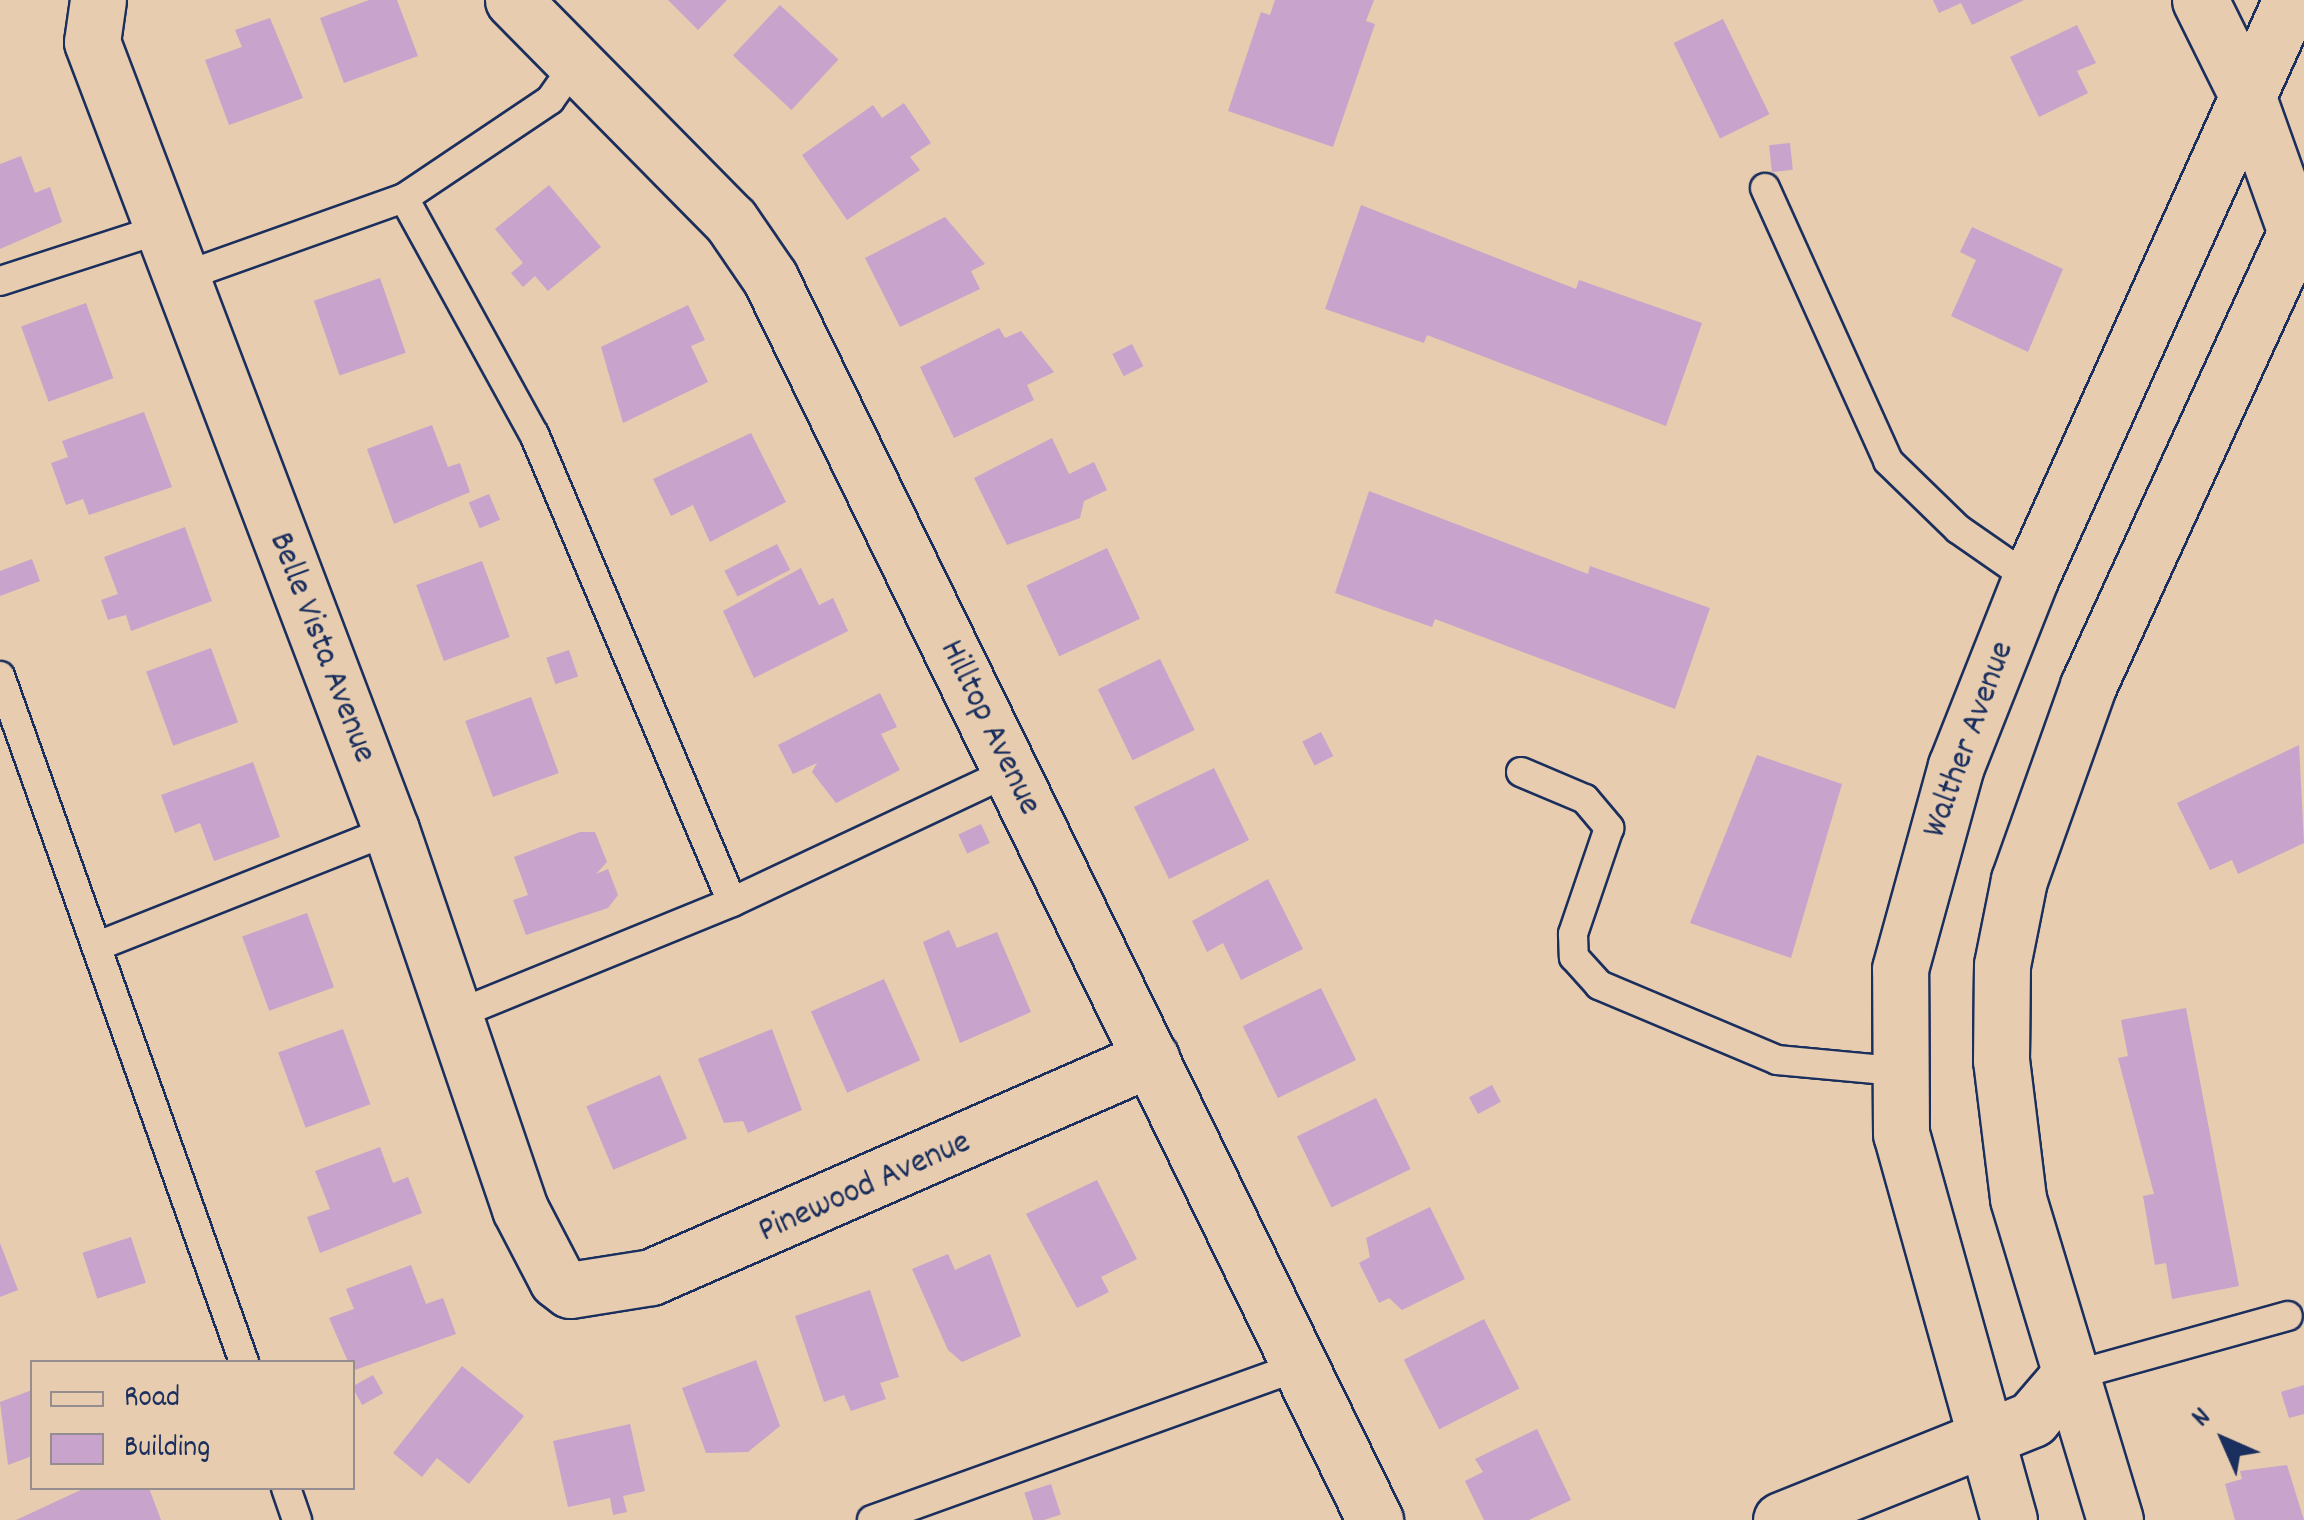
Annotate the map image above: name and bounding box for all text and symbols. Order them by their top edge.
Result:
street label: Belle Vista Avenue [258,527,384,769]
street label: Hilltop Avenue [929,634,1049,822]
street label: Walther Avenue [1915,636,2025,844]
street label: Pinewood Avenue [752,1122,978,1254]
legend [30,1360,355,1490]
text: Road [124,1378,180,1421]
north arrow [2174,1390,2274,1490]
text: N [2184,1400,2222,1438]
text: Building [124,1428,210,1471]

